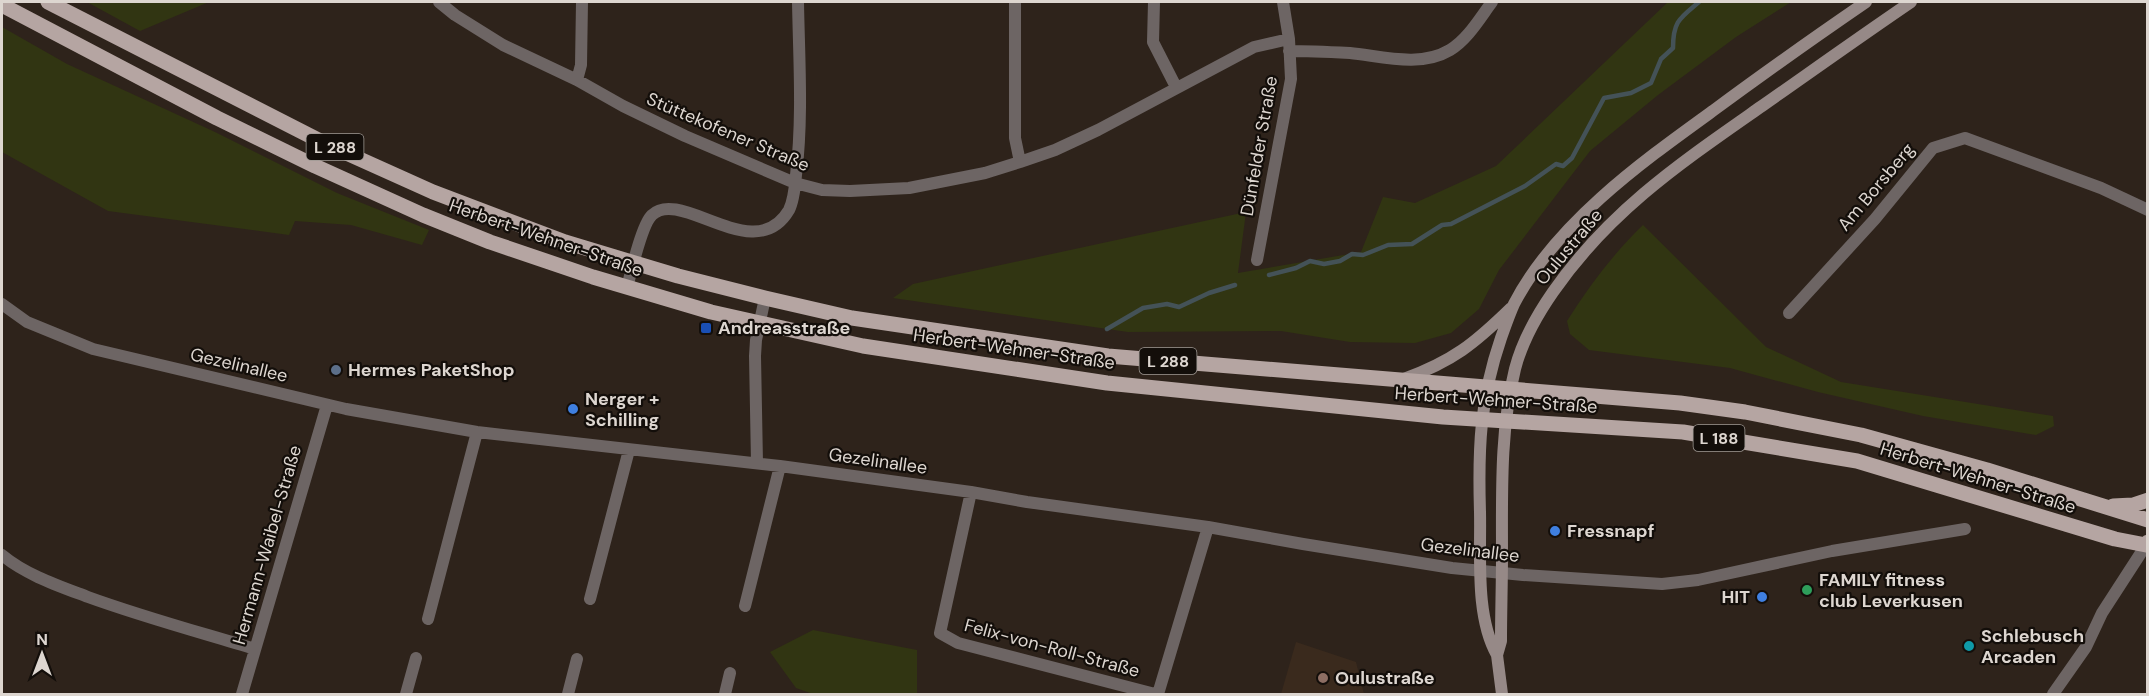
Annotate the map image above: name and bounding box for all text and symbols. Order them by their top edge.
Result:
street label: Dünfelder Straße [1235,74,1283,218]
street label: Stüttekofener Straße [643,87,813,177]
road number: L 288 [306,134,364,160]
street label: Am Borsberg [1832,138,1920,236]
street label: Herbert-Wehner-Straße [446,194,646,282]
street label: Oulustraße [1530,204,1608,290]
place label: Andreasstraße [718,316,851,340]
marker: Andreasstraße [699,321,713,335]
street label: Herbert-Wehner-Straße [912,323,1116,375]
street label: Gezelinallee [188,342,290,388]
road number: L 288 [1140,348,1196,374]
place label: Hermes PaketShop [348,358,515,382]
marker: Hermes PaketShop [329,363,343,377]
street label: Herbert-Wehner-Straße [1394,381,1598,419]
place label: Nerger + Schilling [585,387,659,432]
marker: Nerger + Schilling [566,402,580,416]
road number: L 188 [1694,425,1744,451]
street label: Herbert-Wehner-Straße [1877,437,2079,519]
street label: Hermann-Waibel-Straße [227,442,307,648]
street label: Gezelinallee [827,442,929,480]
place label: Fressnapf [1567,519,1654,543]
marker: Fressnapf [1548,524,1562,538]
street label: Gezelinallee [1419,532,1521,568]
place label: FAMILY fitness club Leverkusen [1819,568,1963,613]
marker: FAMILY fitness club Leverkusen [1800,583,1814,597]
place label: HIT [1722,585,1750,609]
marker: HIT [1755,590,1769,604]
street label: Felix-von-Roll-Straße [962,613,1142,683]
north arrow [12,624,72,684]
place label: Schlebusch Arcaden [1981,624,2084,669]
text: N [36,629,48,650]
marker: Schlebusch Arcaden [1962,639,1976,653]
place label: Oulustraße [1335,666,1435,690]
marker: Oulustraße [1316,671,1330,685]

